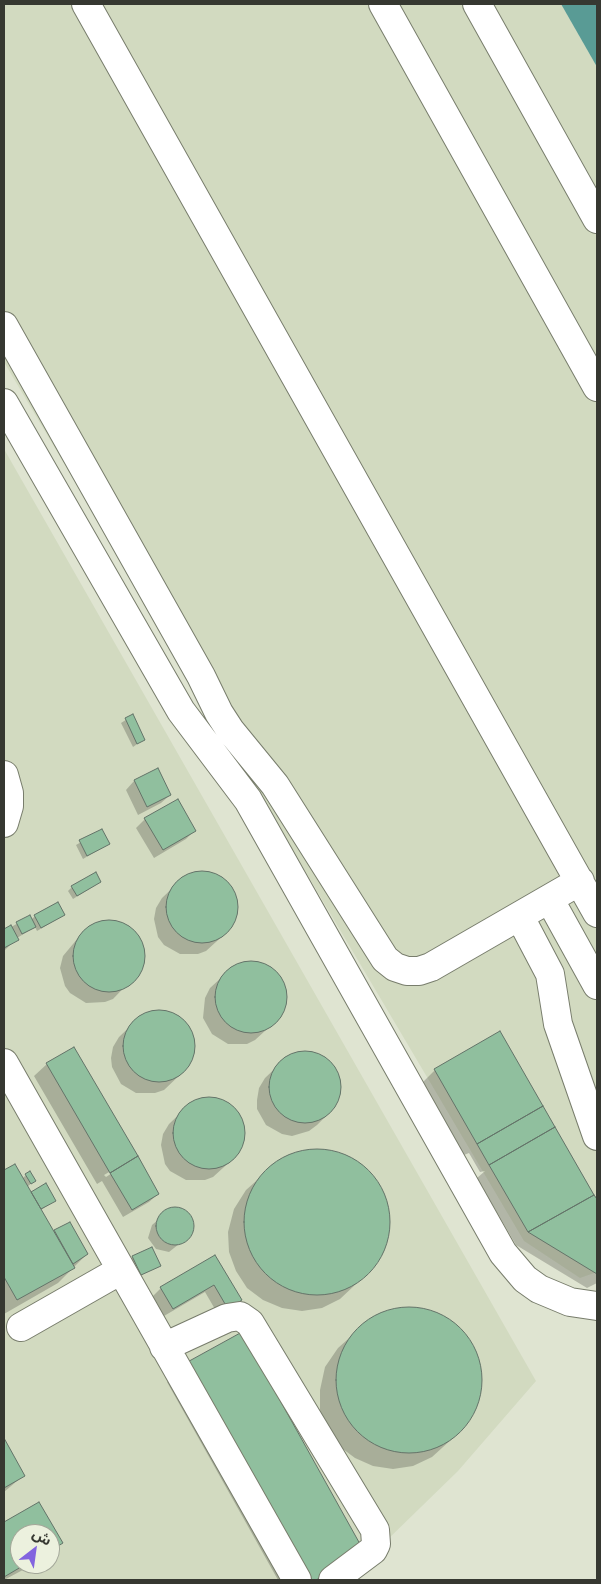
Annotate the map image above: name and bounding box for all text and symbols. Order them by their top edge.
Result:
north arrow [10,1524,60,1574]
text: ش [30,1524,55,1549]

